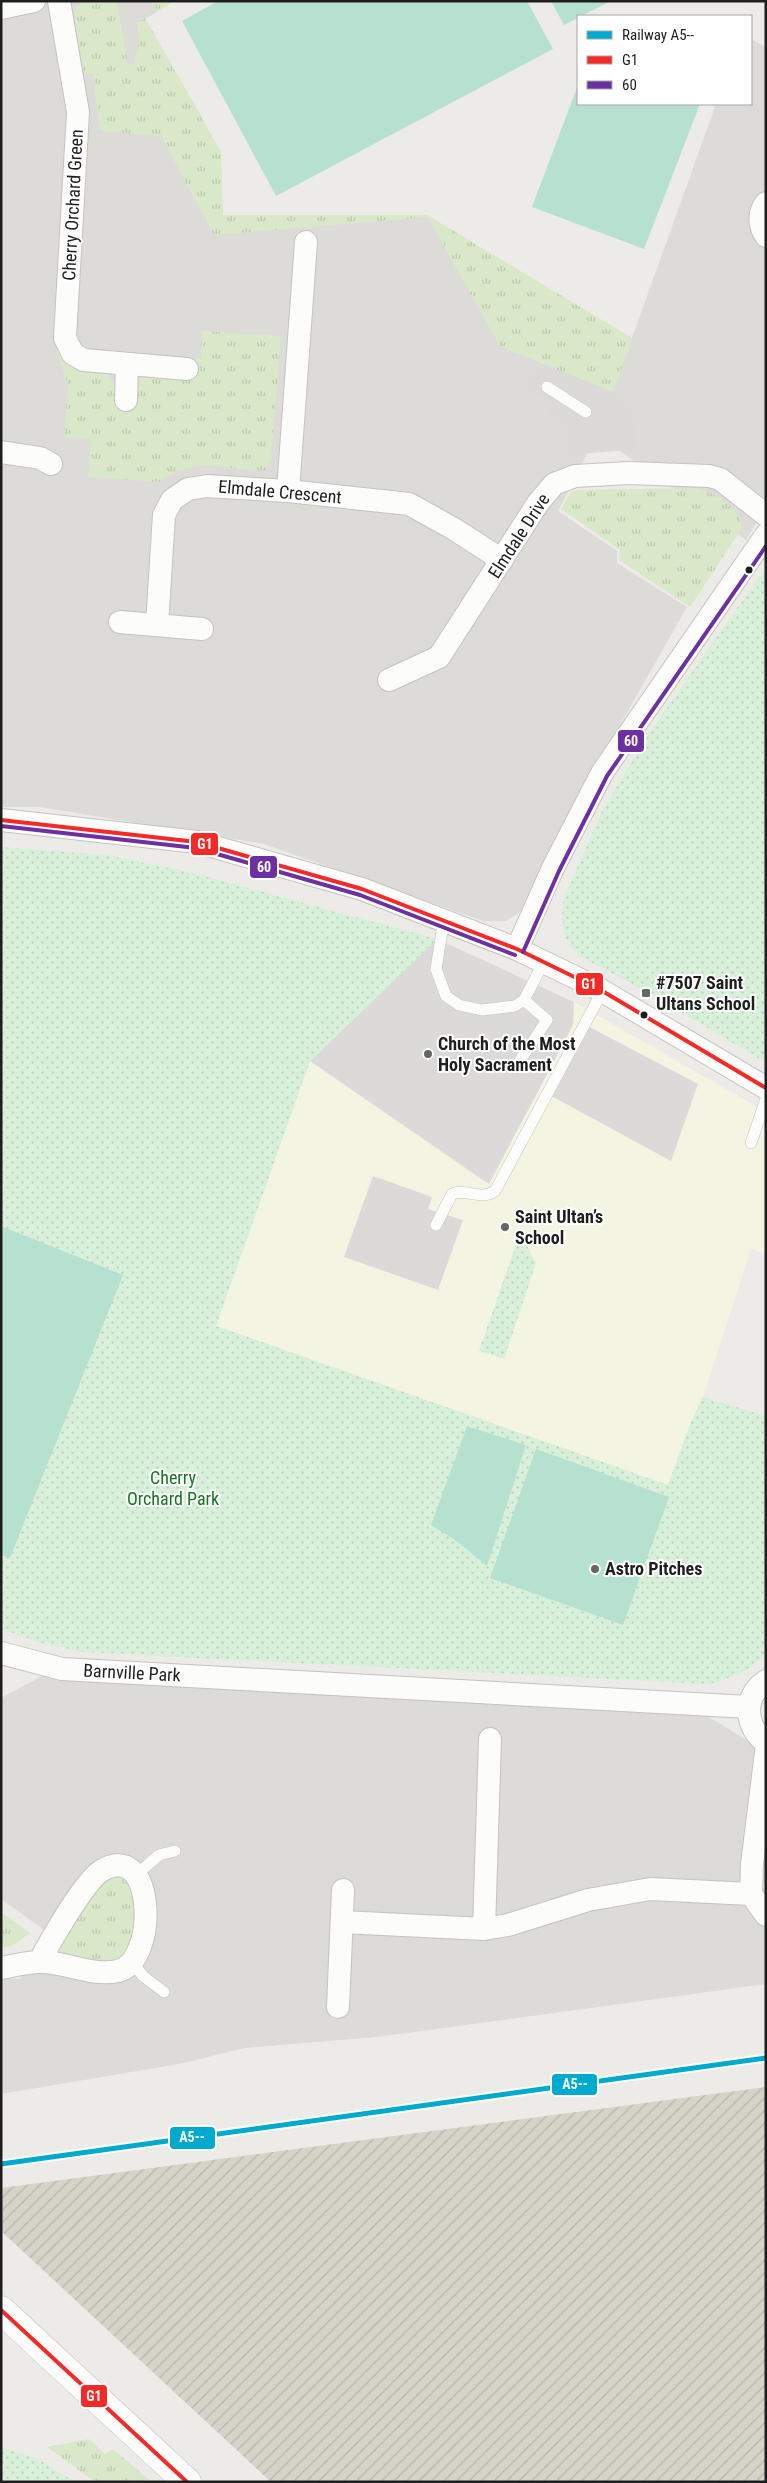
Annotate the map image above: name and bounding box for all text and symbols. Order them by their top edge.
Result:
legend [577,15,752,105]
text: Railway A5-- [622,26,694,44]
text: G1 [622,51,638,69]
text: 60 [622,76,637,94]
street label: Cherry Orchard Green [58,129,87,281]
street label: Elmdale Crescent [217,476,343,507]
street label: Elmdale Drive [483,489,554,582]
unlabelled marker [744,565,754,575]
line badge: 60 [617,729,645,753]
text: 60 [624,733,638,749]
line badge: G1 [190,832,219,856]
text: G1 [197,836,213,852]
line badge: 60 [249,855,278,879]
text: 60 [257,859,271,875]
line badge: G1 [575,972,604,996]
place label: #7507 Saint Ultans School [656,972,755,1014]
text: G1 [581,976,597,992]
marker: #7507 Saint Ultans School [640,987,652,999]
unlabelled marker [639,1010,649,1020]
place label: Church of the Most Holy Sacrament [438,1033,576,1075]
marker: Church of the Most Holy Sacrament [422,1048,434,1060]
place label: Saint Ultan’s School [515,1206,603,1248]
marker: Saint Ultan’s School [499,1221,511,1233]
park label: Cherry Orchard Park [127,1467,219,1509]
place label: Astro Pitches [605,1558,702,1579]
marker: Astro Pitches [589,1563,601,1575]
street label: Barnville Park [83,1659,181,1686]
line badge: A5-- [551,2073,598,2096]
text: A5-- [562,2076,588,2092]
line badge: A5-- [169,2126,216,2150]
text: A5-- [179,2129,205,2145]
line badge: G1 [80,2384,108,2408]
text: G1 [86,2388,102,2404]

